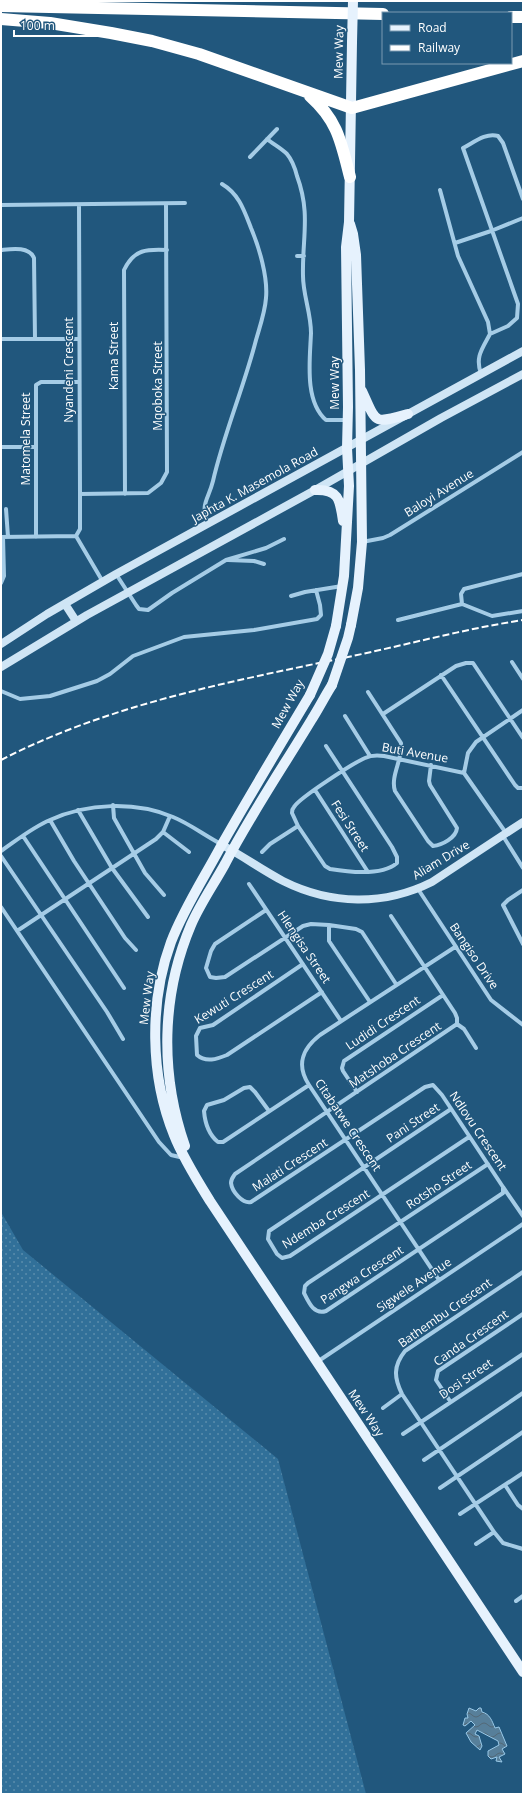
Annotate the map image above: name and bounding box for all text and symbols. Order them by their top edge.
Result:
scale bar [14,12,117,38]
legend [382,12,512,64]
text: 100 m [20,17,55,34]
text: Road [418,19,447,36]
street label: Mew Way [330,24,347,79]
text: Railway [418,39,461,56]
street label: Nyandeni Crescent [60,317,77,423]
street label: Kama Street [105,322,122,390]
street label: Mqoboka Street [149,341,166,431]
street label: Mew Way [326,355,343,410]
street label: Matomela Street [17,392,34,486]
street label: Japhta K. Masemola Road [188,443,321,527]
street label: Baloyi Avenue [401,464,477,521]
street label: Mew Way [267,675,308,731]
street label: Buti Avenue [380,738,450,767]
street label: Fesi Street [327,797,373,855]
street label: Aliam Drive [409,836,473,883]
street label: Hlengisa Street [274,907,335,987]
street label: Bangiso Drive [446,919,503,992]
street label: Kewuti Crescent [191,965,276,1028]
street label: Mew Way [135,969,158,1026]
street label: Ludidi Crescent [342,991,423,1054]
street label: Matshoba Crescent [345,1017,444,1092]
street label: Citabatwe Crescent [311,1075,386,1174]
street label: Ndlovu Crescent [446,1088,511,1174]
street label: Pani Street [383,1099,443,1147]
street label: Malati Crescent [249,1134,331,1195]
street label: Rotsho Street [403,1156,475,1213]
street label: Ndemba Crescent [279,1185,373,1252]
street label: Pangwa Crescent [317,1241,407,1308]
street label: Sigwele Avenue [373,1253,455,1316]
street label: Bathembu Crescent [394,1274,495,1351]
street label: Canda Crescent [430,1305,512,1370]
street label: Dosi Street [436,1354,496,1403]
street label: Mew Way [344,1386,389,1441]

